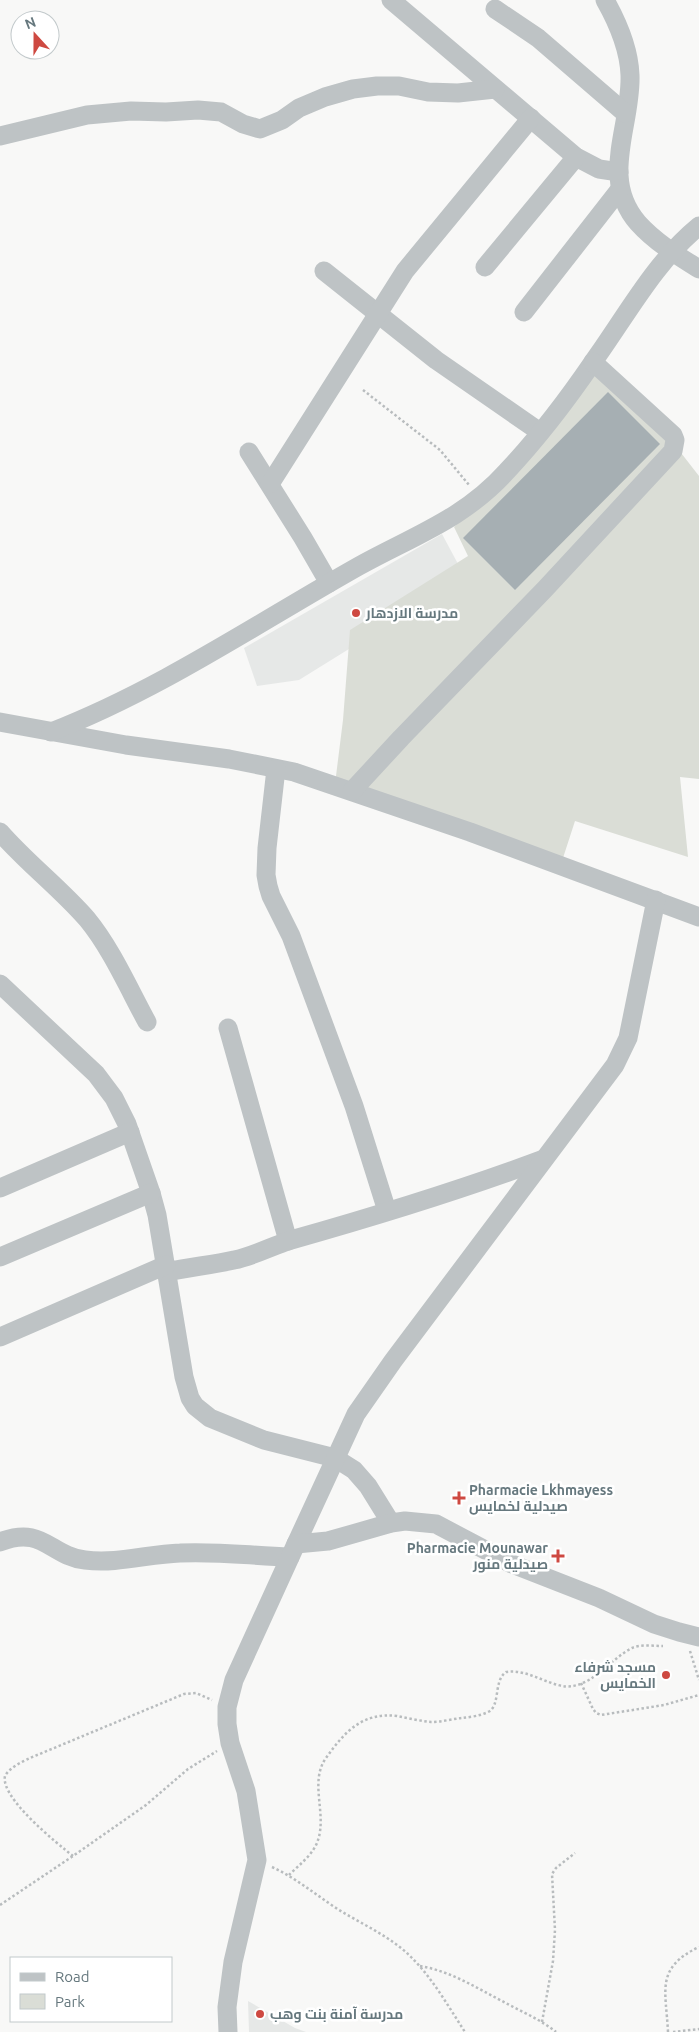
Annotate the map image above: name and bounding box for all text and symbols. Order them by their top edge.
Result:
north arrow [10,10,60,60]
text: N [23,14,38,32]
place label: مدرسة الازدهار [365,605,458,622]
marker: مدرسة الازدهار [350,607,362,619]
place label: Pharmacie Lkhmayess صيدلية لخمايس [469,1482,613,1515]
marker: Pharmacie Lkhmayess صيدلية لخمايس [453,1492,465,1504]
place label: Pharmacie Mounawar صيدلية منور [407,1540,548,1573]
marker: Pharmacie Mounawar صيدلية منور [552,1550,564,1562]
place label: مسجد شرفاء الخمايس [574,1659,656,1692]
marker: مسجد شرفاء الخمايس [660,1669,672,1681]
legend [10,1957,172,2022]
text: Road [55,1968,90,1985]
text: Park [55,1993,85,2010]
place label: مدرسة آمنة بنت وهب [270,2006,403,2023]
marker: مدرسة آمنة بنت وهب [254,2008,266,2020]

